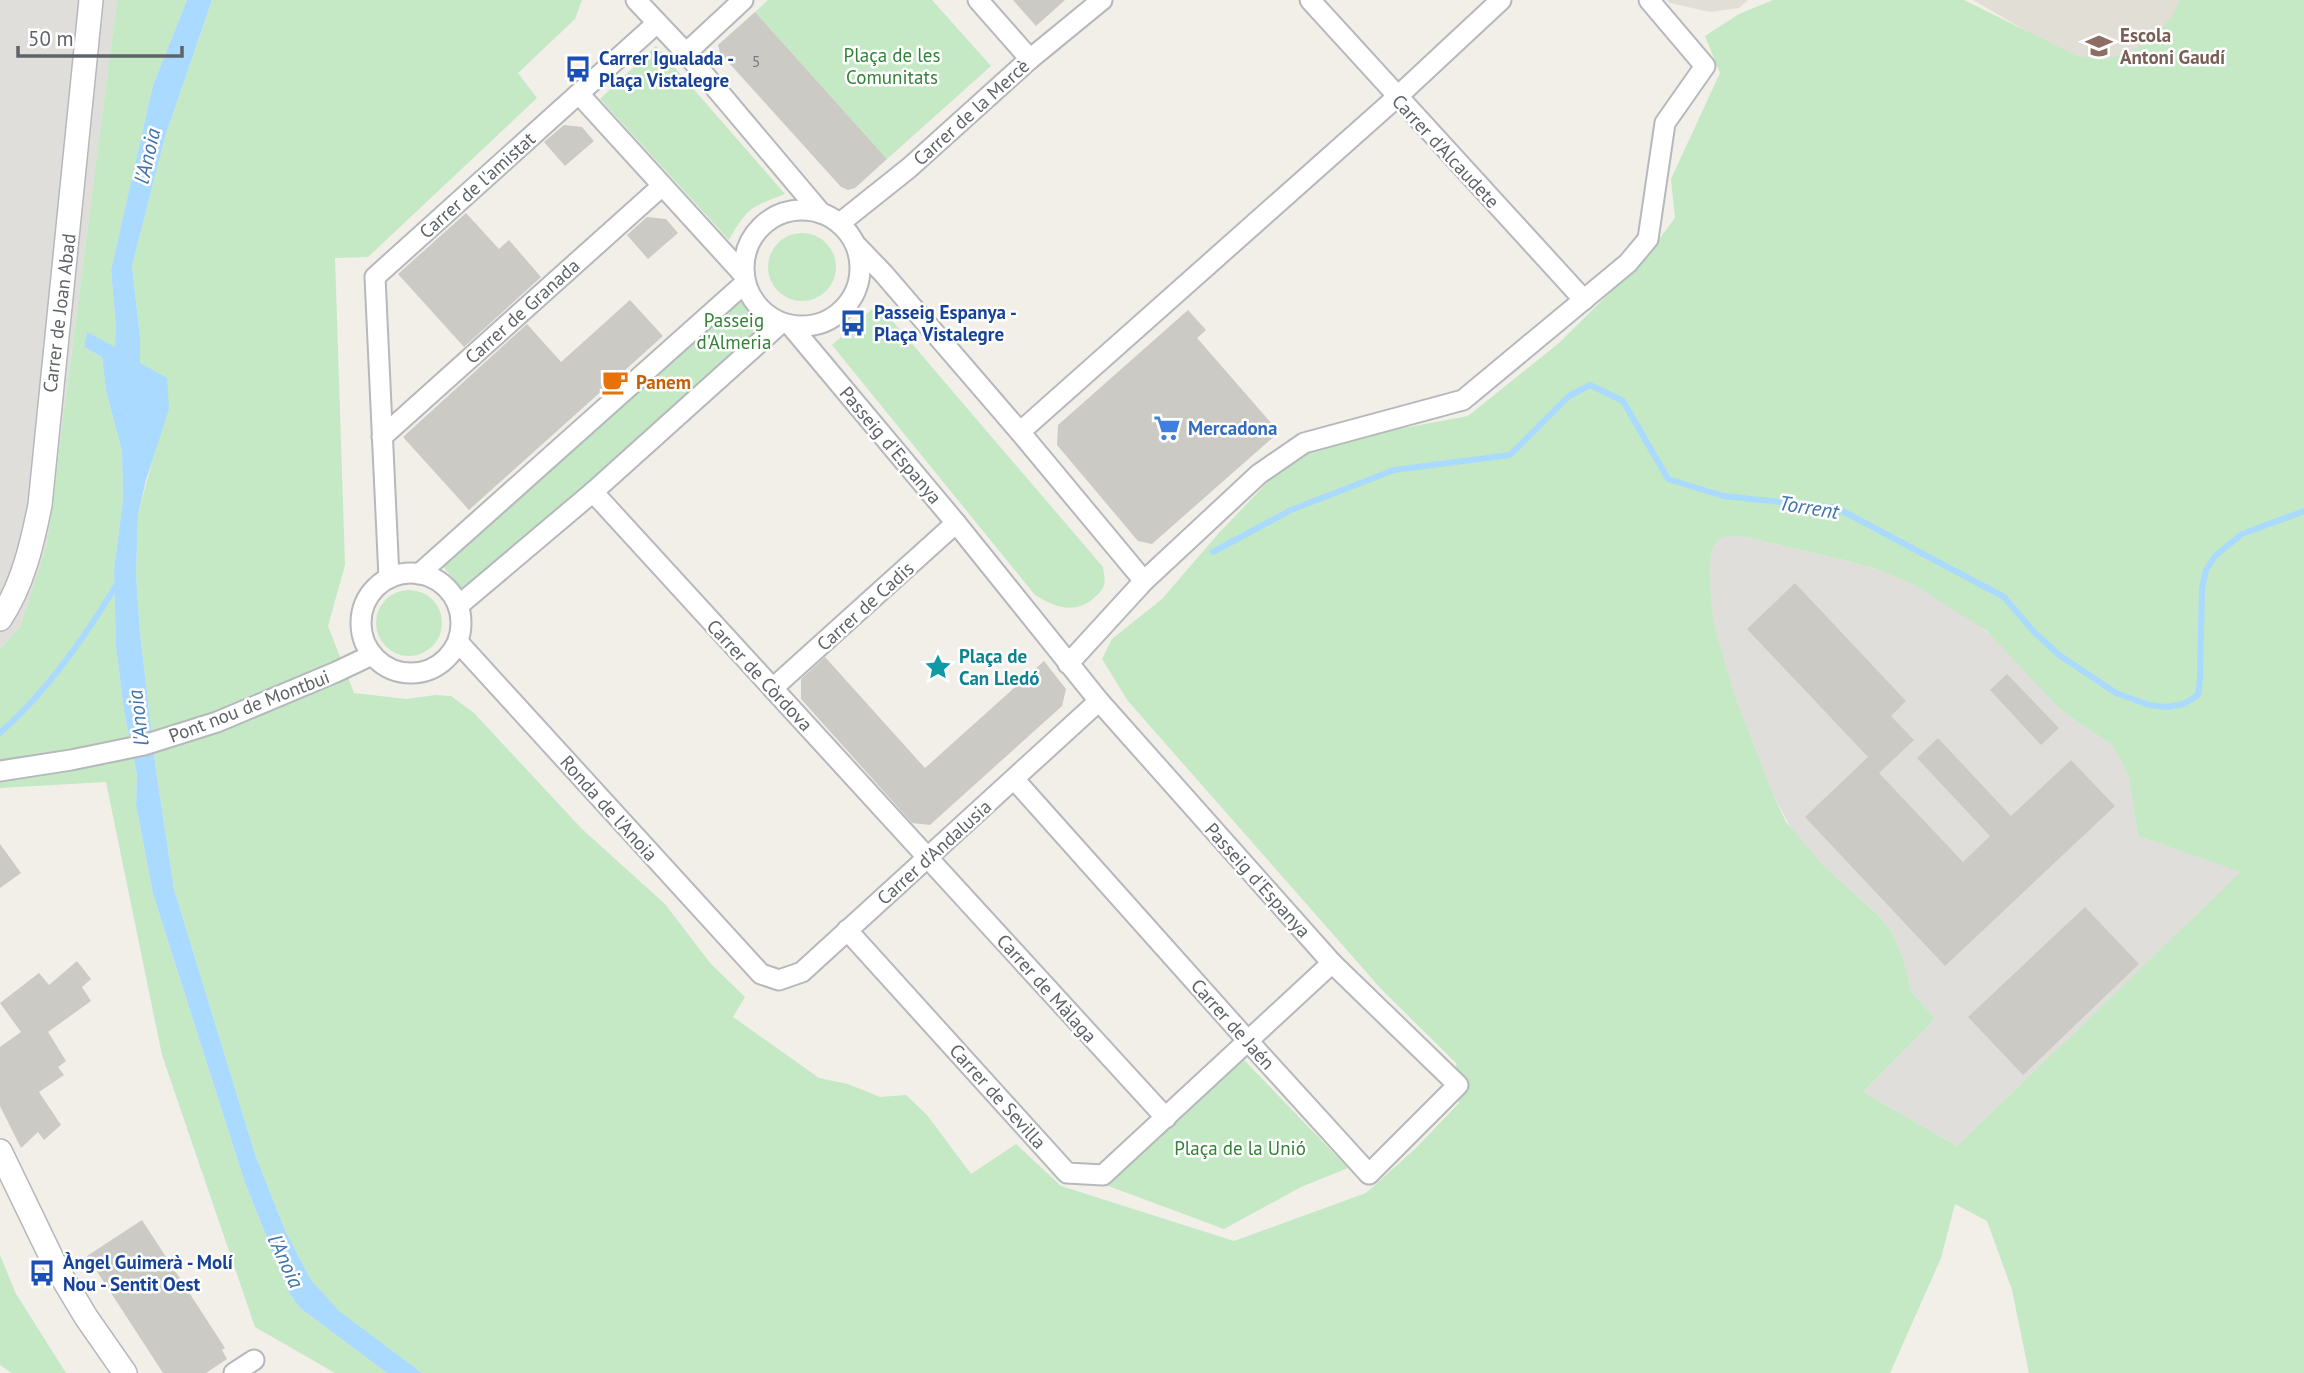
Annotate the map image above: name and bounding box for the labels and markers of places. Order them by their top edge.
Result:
place label: Escola Antoni Gaudí [2120,23,2225,69]
school or university icon: Escola Antoni Gaudí [2084,31,2114,61]
place label: Carrer Igualada - Plaça Vistalegre [599,46,734,92]
bus stop icon: Carrer Igualada - Plaça Vistalegre [563,54,593,84]
place label: Passeig Espanya - Plaça Vistalegre [874,300,1017,346]
bus stop icon: Passeig Espanya - Plaça Vistalegre [838,308,868,338]
cafe icon: Panem [600,367,630,397]
place label: Panem [636,370,691,394]
supermarket icon: Mercadona [1152,413,1182,443]
place label: Mercadona [1188,416,1277,440]
place label: Plaça de Can Lledó [959,644,1039,690]
place icon: Plaça de Can Lledó [923,652,953,682]
place label: Àngel Guimerà - Molí Nou - Sentit Oest [63,1250,233,1296]
bus stop icon: Àngel Guimerà - Molí Nou - Sentit Oest [27,1258,57,1288]

